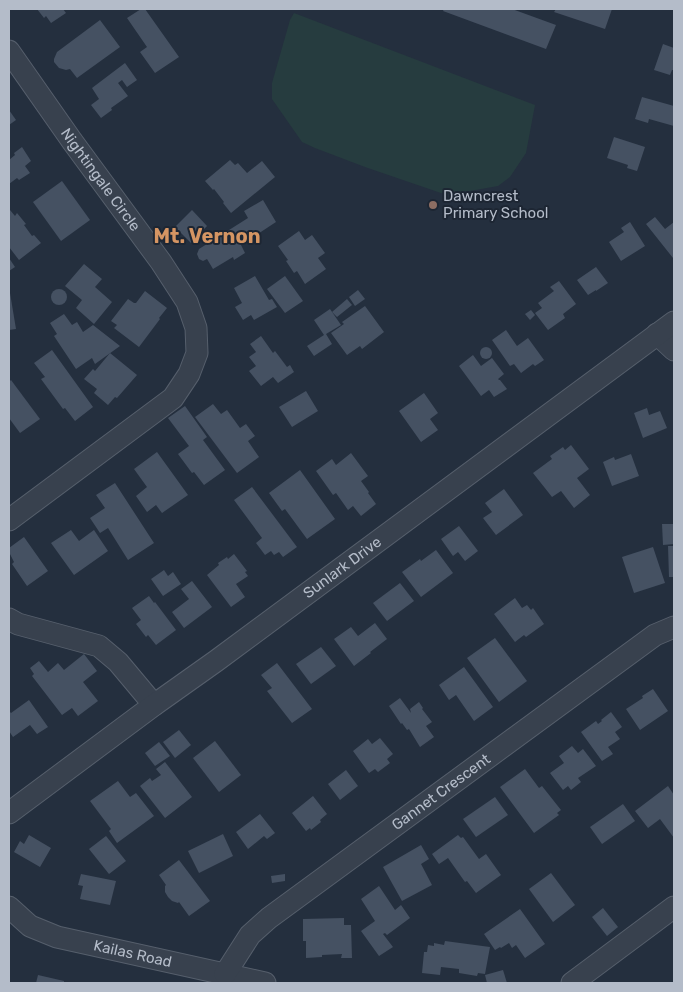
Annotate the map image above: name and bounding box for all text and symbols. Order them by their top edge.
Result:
street label: Nightingale Circle [57,125,144,235]
place label: Dawncrest Primary School [443,187,548,222]
marker: Dawncrest Primary School [427,199,439,211]
district label: Mt. Vernon [153,224,261,248]
street label: Sunlark Drive [300,533,385,602]
street label: Gannet Crescent [388,750,494,834]
street label: Kailas Road [92,936,174,971]

